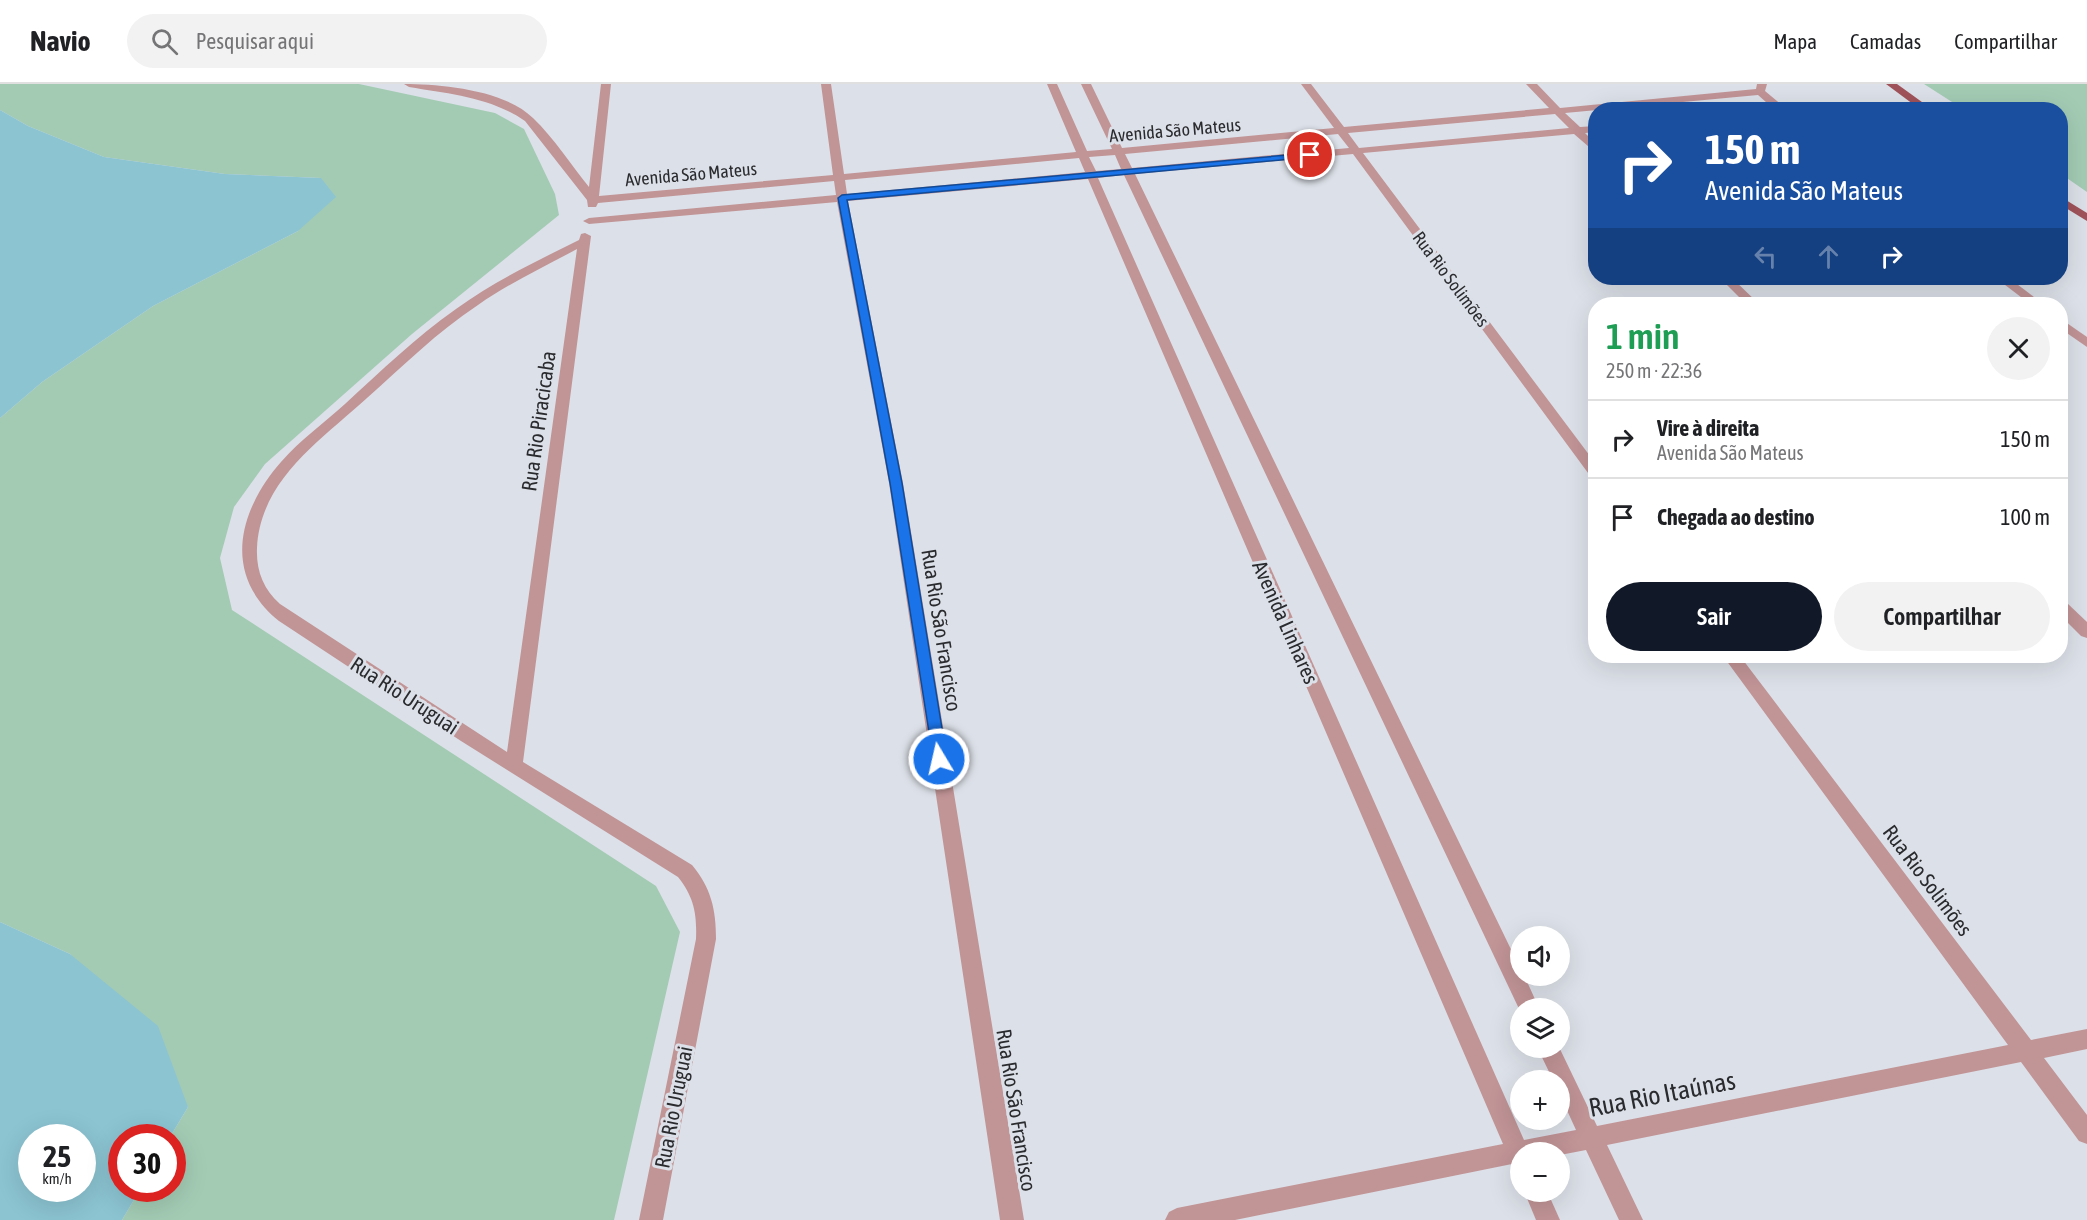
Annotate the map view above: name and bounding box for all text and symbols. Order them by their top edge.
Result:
search box [127,14,547,68]
text: Navio [30,25,91,57]
icon: search [148,25,181,58]
text: Pesquisar aqui [196,28,314,54]
text: Mapa [1773,29,1817,53]
text: Camadas [1850,29,1921,53]
text: Compartilhar [1954,29,2057,53]
street label: Avenida São Mateus [1108,114,1242,146]
text: 150 m [1705,125,1800,173]
icon: right [1606,126,1684,204]
pin [1284,129,1335,180]
icon: arrive [1293,138,1326,171]
street label: Avenida São Mateus [624,158,758,190]
text: Avenida São Mateus [1705,175,1903,206]
street label: Rua Rio Solimões [1408,227,1494,331]
icon: left [1749,240,1782,273]
icon: ahead [1812,240,1845,273]
icon: right [1875,240,1908,273]
text: 1 min [1606,315,1680,357]
button: close [1987,317,2050,380]
street label: Rua Rio Piracicaba [516,349,560,493]
text: 250 m · 22:36 [1606,359,1702,382]
text: Vire à direita [1657,415,1759,441]
icon: right [1606,423,1639,456]
text: 150 m [2000,426,2050,452]
text: Avenida São Mateus [1657,441,1804,464]
icon: arrive [1606,501,1639,534]
text: Chegada ao destino [1657,504,1815,530]
text: 100 m [2000,504,2050,530]
street label: Rua Rio São Francisco [917,547,967,713]
street label: Avenida Linhares [1248,557,1324,687]
button: Sair [1606,582,1822,651]
button: Compartilhar [1834,582,2050,651]
street label: Rua Rio Uruguai [347,651,463,739]
position arrow [907,727,971,791]
street label: Rua Rio Solimões [1879,820,1977,940]
map controls [1510,926,1570,1202]
button: sound [1510,926,1570,986]
button: layers [1510,998,1570,1058]
street label: Rua Rio São Francisco [992,1027,1042,1193]
street label: Rua Rio Uruguai [649,1044,697,1170]
street label: Rua Rio Itaúnas [1586,1065,1738,1123]
button: + [1510,1070,1570,1130]
speed limit sign: 30 [108,1124,186,1202]
text: 25 [43,1139,71,1173]
button: − [1510,1142,1570,1202]
text: km/h [42,1170,72,1187]

